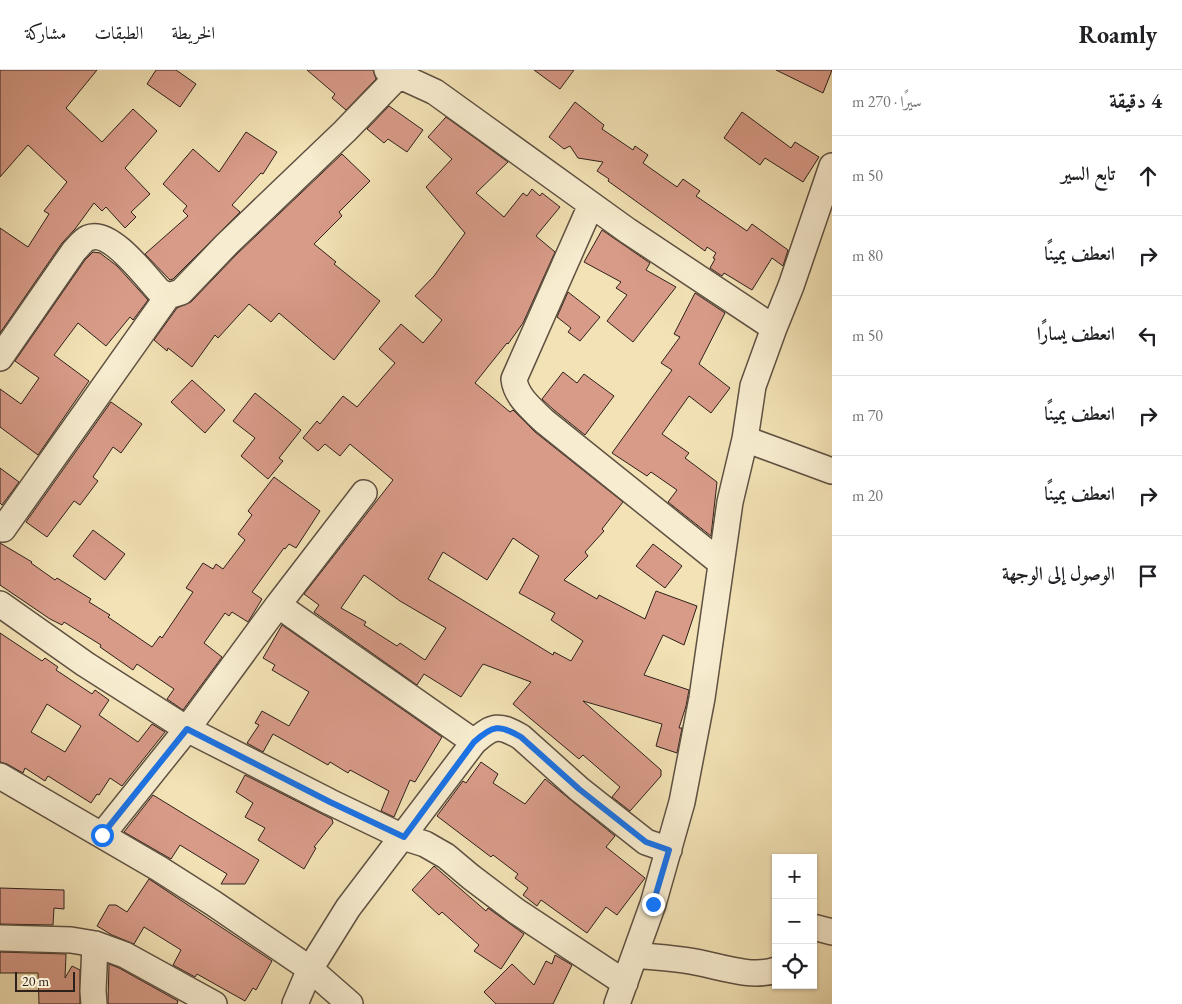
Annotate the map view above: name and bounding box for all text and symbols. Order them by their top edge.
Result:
text: Roamly [1079,19,1157,50]
text: مشاركة [25,21,66,44]
text: الطبقات [94,21,143,44]
text: الخريطة [171,21,215,44]
text: 4 دقيقة [1109,87,1162,114]
text: سيرًا · 270 m [852,91,922,112]
text: تابع السير [1061,161,1115,186]
icon: ahead [1134,162,1162,190]
text: 50 m [852,165,883,186]
text: انعطف يمينًا [1044,241,1115,266]
icon: right [1134,242,1162,270]
text: 80 m [852,245,883,266]
text: انعطف يسارًا [1037,321,1115,346]
icon: left [1134,322,1162,350]
text: 50 m [852,325,883,346]
text: انعطف يمينًا [1044,401,1115,426]
icon: right [1134,402,1162,430]
text: 70 m [852,405,883,426]
text: انعطف يمينًا [1044,481,1115,506]
icon: right [1134,482,1162,510]
text: 20 m [852,485,883,506]
text: الوصول إلى الوجهة [1002,561,1115,586]
icon: arrive [1134,562,1162,590]
route start [91,824,114,847]
map controls [772,854,817,989]
button: + [772,854,817,899]
route end [642,893,665,916]
button: − [772,899,817,944]
button: locate [772,944,817,989]
scale bar [15,969,75,992]
text: 20 m [22,972,49,990]

